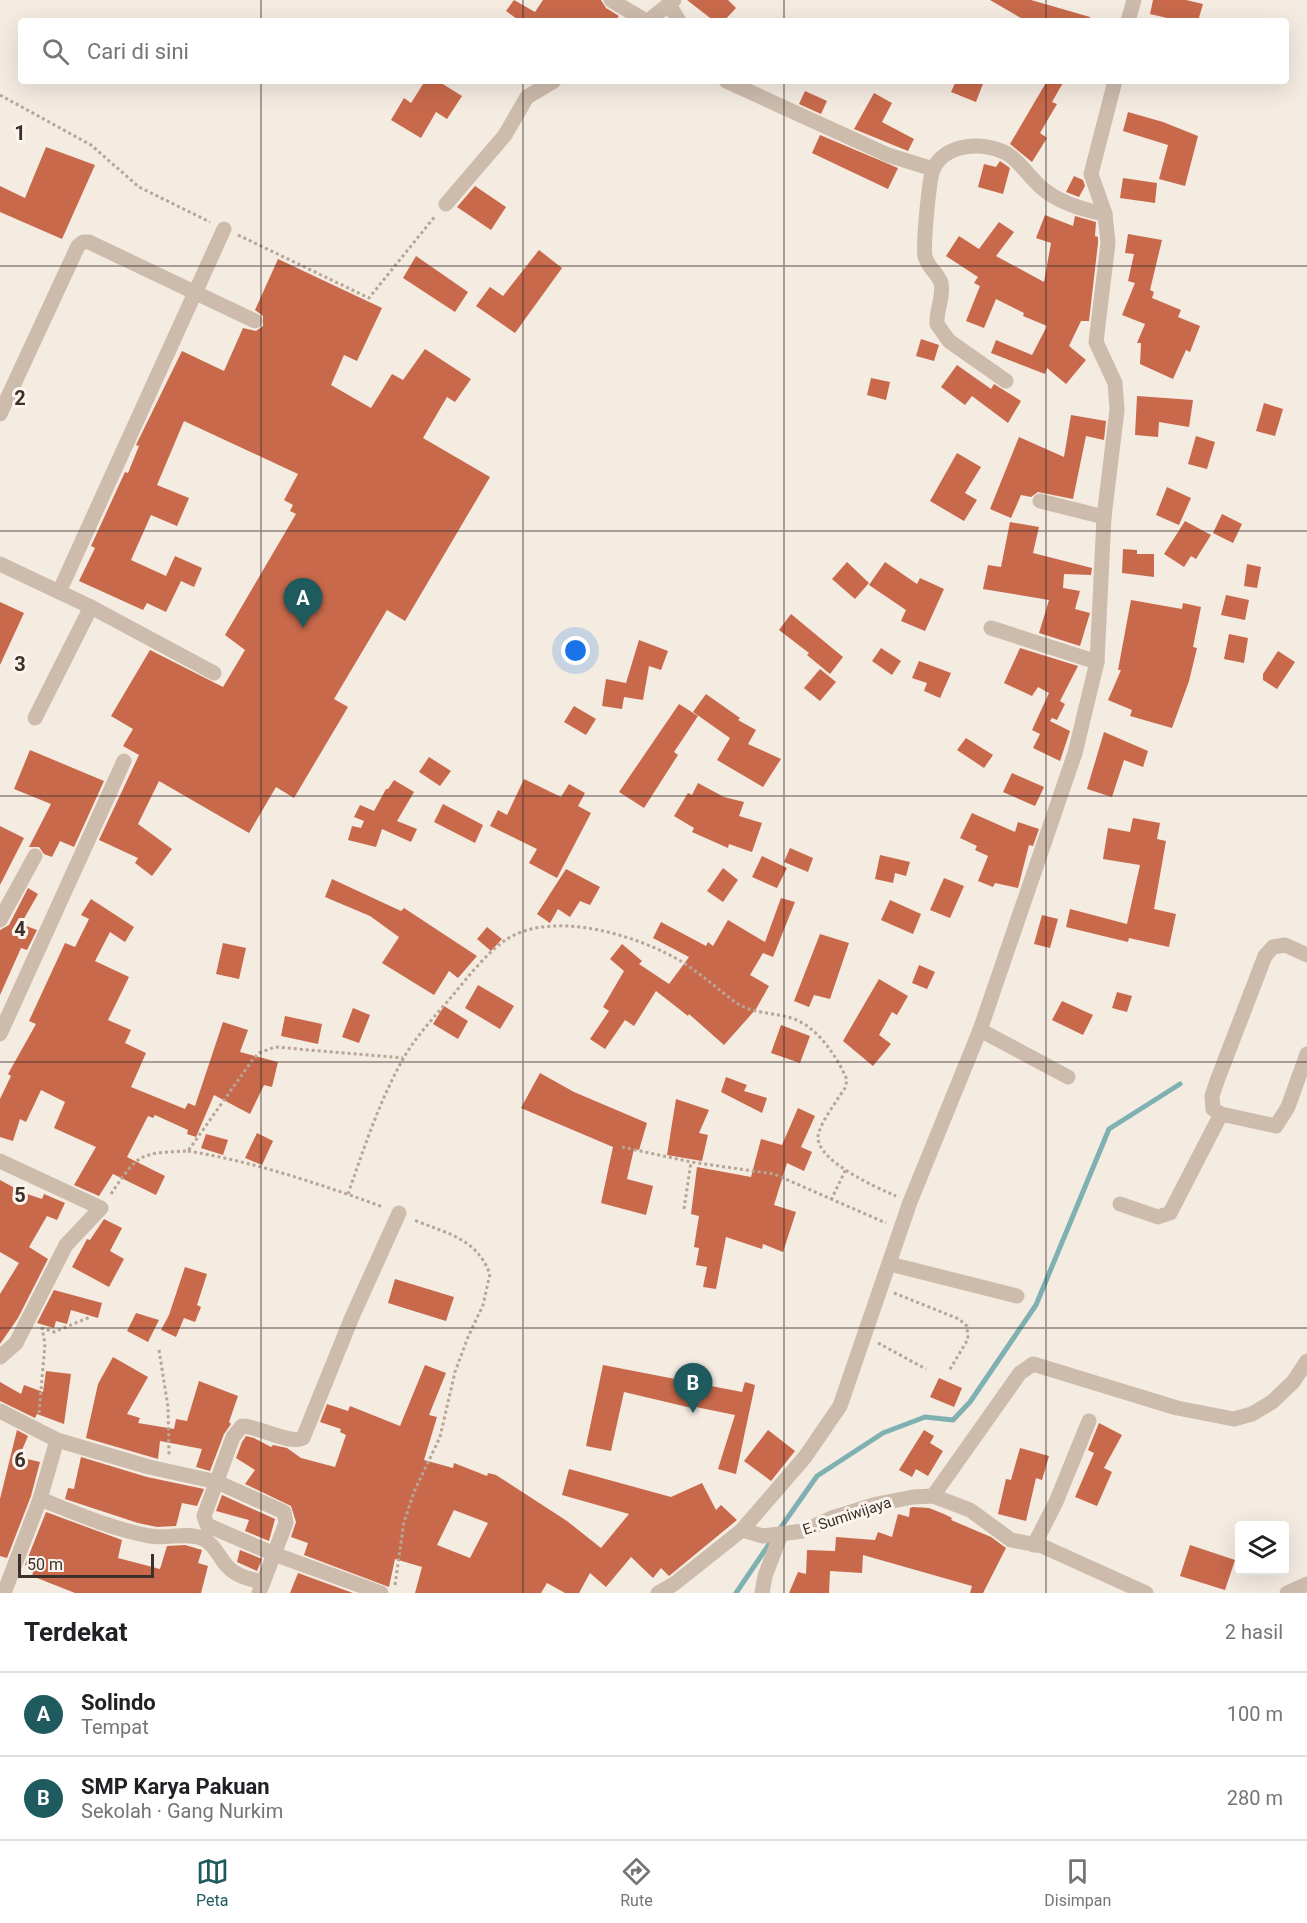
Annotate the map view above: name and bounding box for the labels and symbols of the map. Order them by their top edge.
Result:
text: 1 [14,121,26,145]
text: 2 [14,386,26,410]
pin: A [284,578,322,628]
your location [561,636,590,665]
text: 3 [14,652,26,676]
text: 4 [14,917,26,941]
text: 5 [14,1183,26,1207]
pin: B [674,1364,712,1413]
text: 6 [14,1448,26,1472]
street label: E. Sumiwijaya [801,1493,893,1539]
scale bar [18,1551,154,1578]

